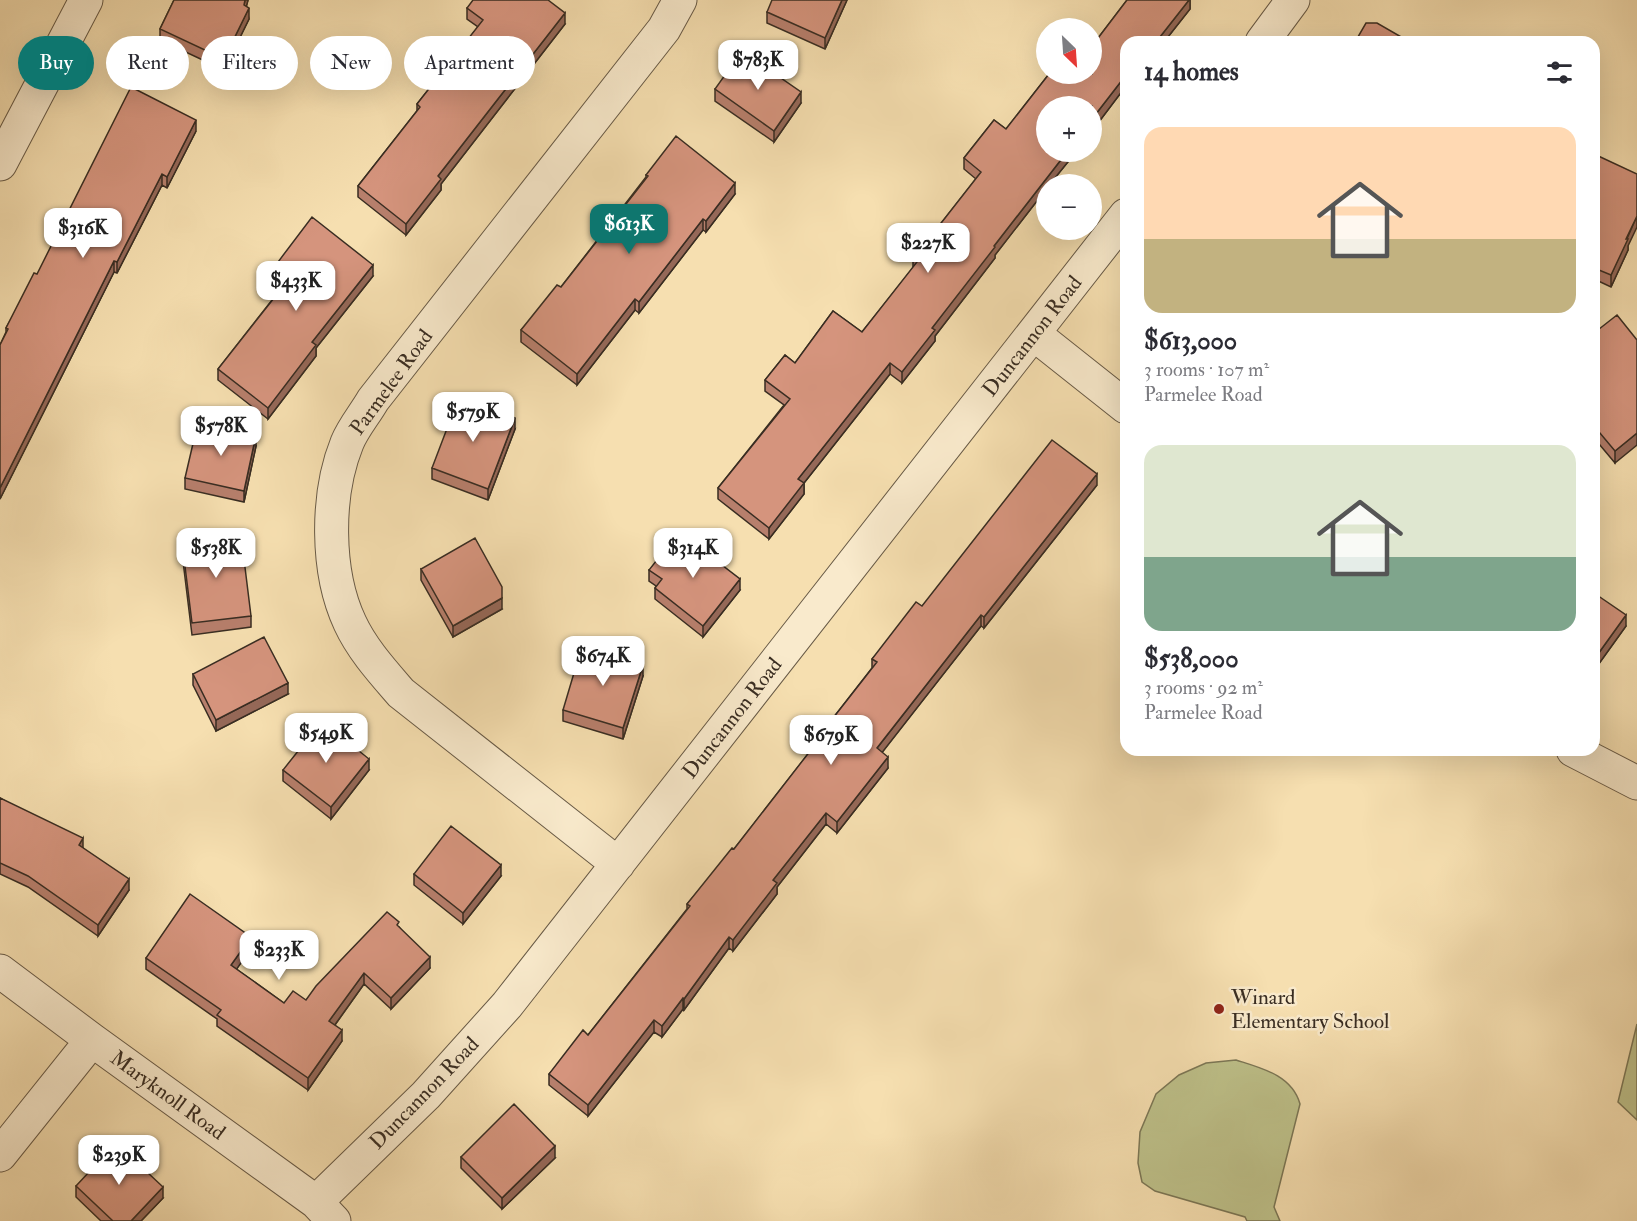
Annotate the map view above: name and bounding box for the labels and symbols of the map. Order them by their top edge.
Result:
north arrow [1036,18,1102,84]
pin: $783K [716,40,800,91]
pin: $613K [587,204,671,255]
pin: $316K [41,208,125,259]
pin: $227K [886,223,970,274]
pin: $433K [254,261,338,312]
street label: Duncannon Road [977,270,1089,402]
street label: Parmelee Road [344,324,439,441]
pin: $579K [431,392,515,443]
pin: $578K [179,406,263,457]
pin: $538K [174,528,258,579]
pin: $314K [651,528,735,579]
pin: $674K [561,636,645,687]
street label: Duncannon Road [677,652,789,784]
pin: $549K [284,713,368,764]
pin: $679K [789,715,873,766]
pin: $233K [237,930,321,981]
place label: Winard Elementary School [1230,984,1390,1035]
marker: Winard Elementary School [1212,1002,1226,1016]
street label: Duncannon Road [364,1031,485,1155]
street label: Maryknoll Road [105,1045,231,1147]
pin: $239K [77,1135,161,1186]

